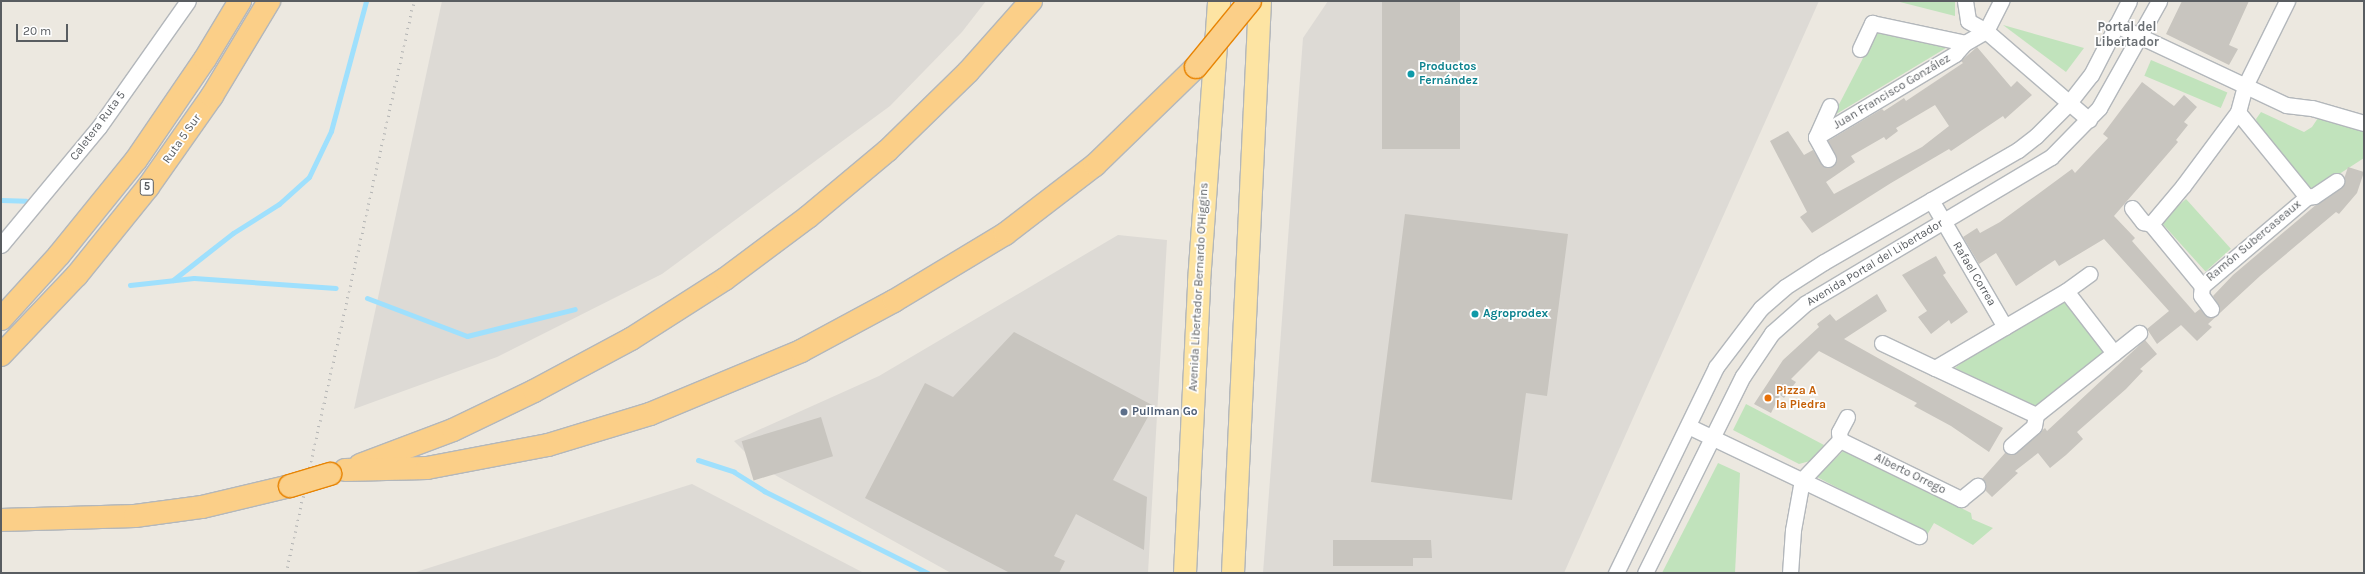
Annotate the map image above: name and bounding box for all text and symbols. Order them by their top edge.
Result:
scale bar [18,16,70,42]
district label: Portal del Libertador [2095,20,2159,51]
text: 20 m [23,24,51,38]
street label: Juan Francisco González [1831,51,1953,133]
place label: Productos Fernández [1419,60,1478,88]
marker: Productos Fernández [1406,69,1416,79]
street label: Caletera Ruta 5 [67,88,129,164]
street label: Ruta 5 Sur [160,111,204,167]
road number: 5 [139,178,155,196]
street label: Avenida Libertador Bernardo O'Higgins [1186,182,1212,392]
street label: Ramón Subercaseaux [2204,197,2304,285]
street label: Avenida Portal del Libertador [1804,217,1946,309]
street label: Rafael Correa [1949,239,1999,309]
place label: Agroprodex [1483,307,1548,321]
marker: Agroprodex [1470,309,1480,319]
place label: Pizza A la Piedra [1776,384,1826,412]
marker: Pizza A la Piedra [1763,393,1773,403]
place label: Pullman Go [1132,405,1198,419]
marker: Pullman Go [1119,407,1129,417]
street label: Alberto Orrego [1872,450,1948,498]

